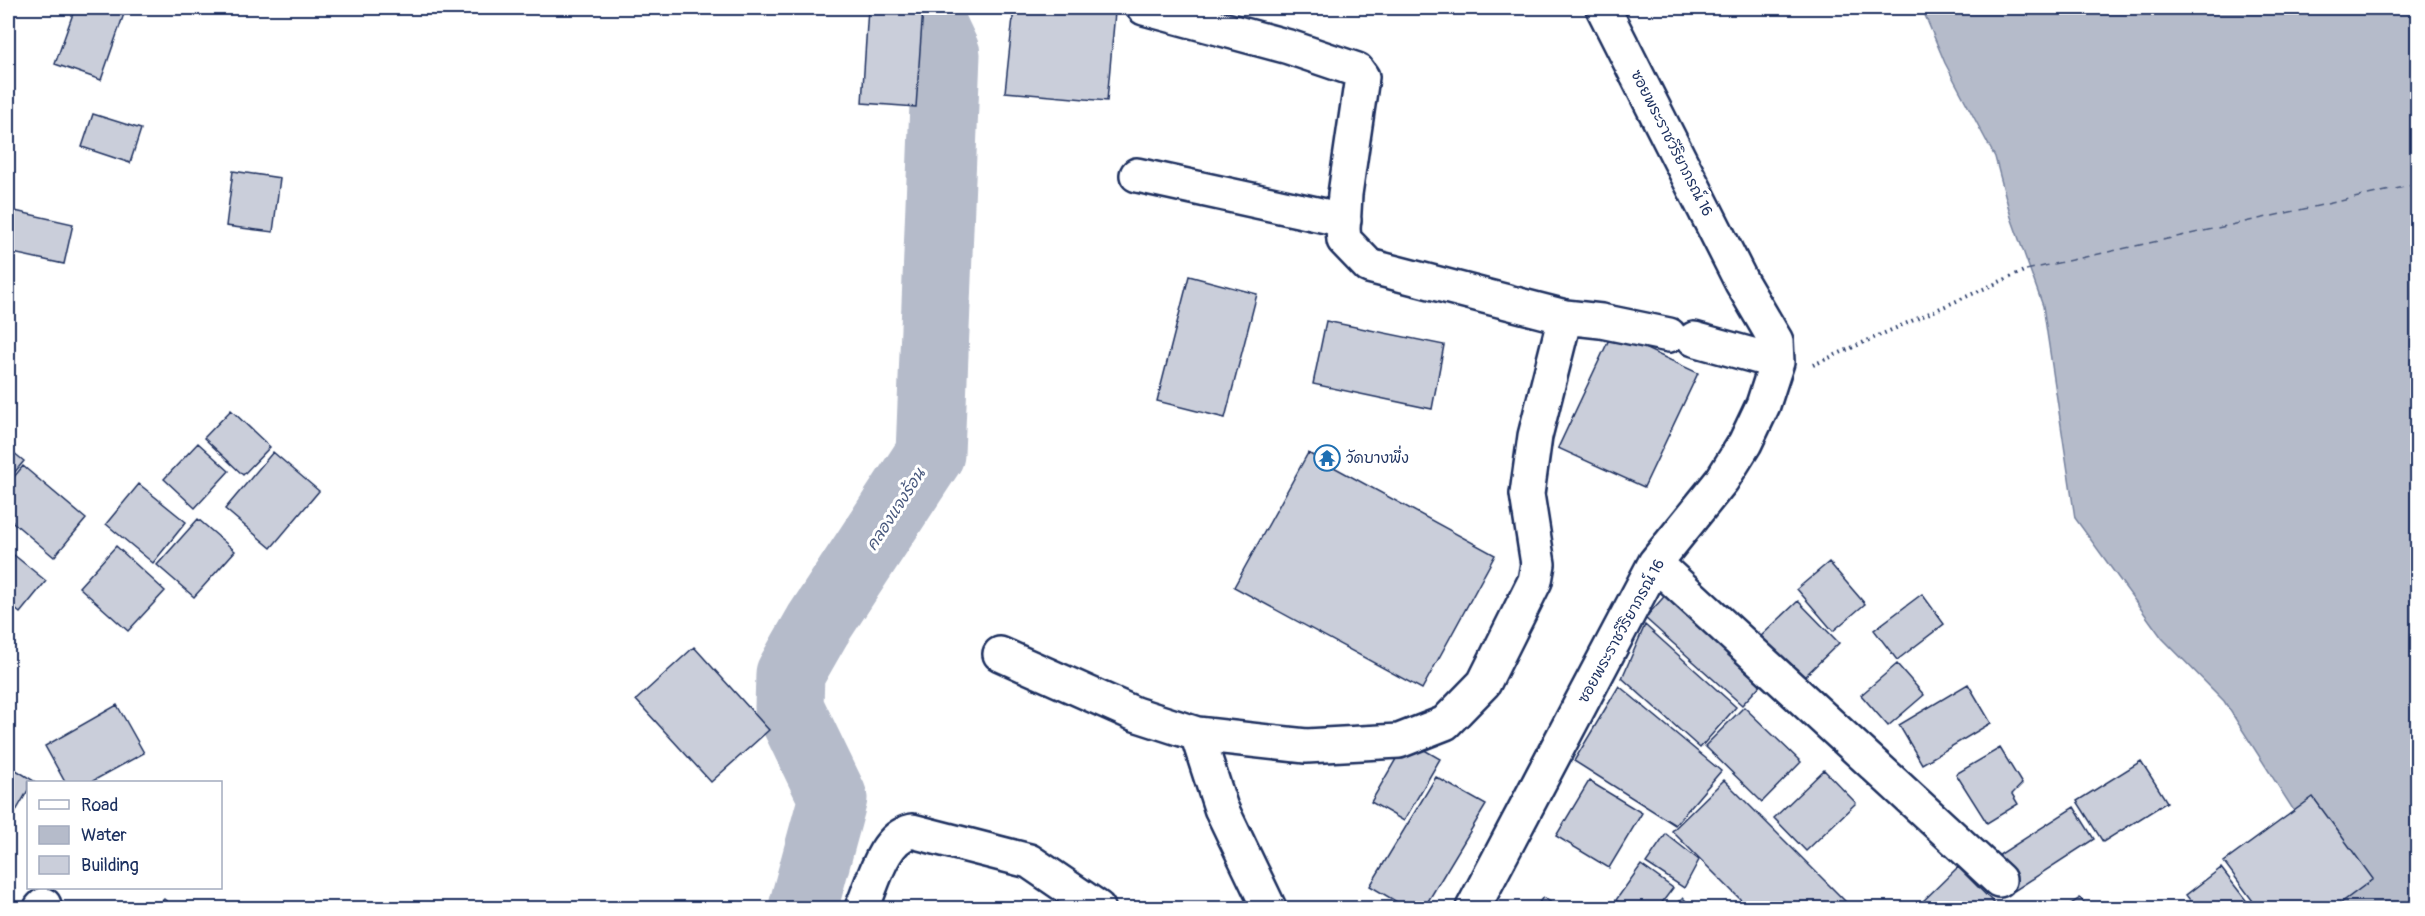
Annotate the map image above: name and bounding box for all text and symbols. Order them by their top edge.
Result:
street label: ซอยพระราชวีริยาภรณ์ 16 [1626,66,1718,220]
temple icon: วัดบางพึ่ง [1312,443,1342,473]
place label: วัดบางพึ่ง [1346,445,1409,468]
water label: คลองแจงร้อน [861,463,930,554]
street label: ซอยพระราชวีริยาภรณ์ 16 [1573,555,1669,707]
legend [27,781,222,889]
text: Road [81,794,118,817]
text: Water [81,824,127,847]
text: Building [81,854,139,877]

